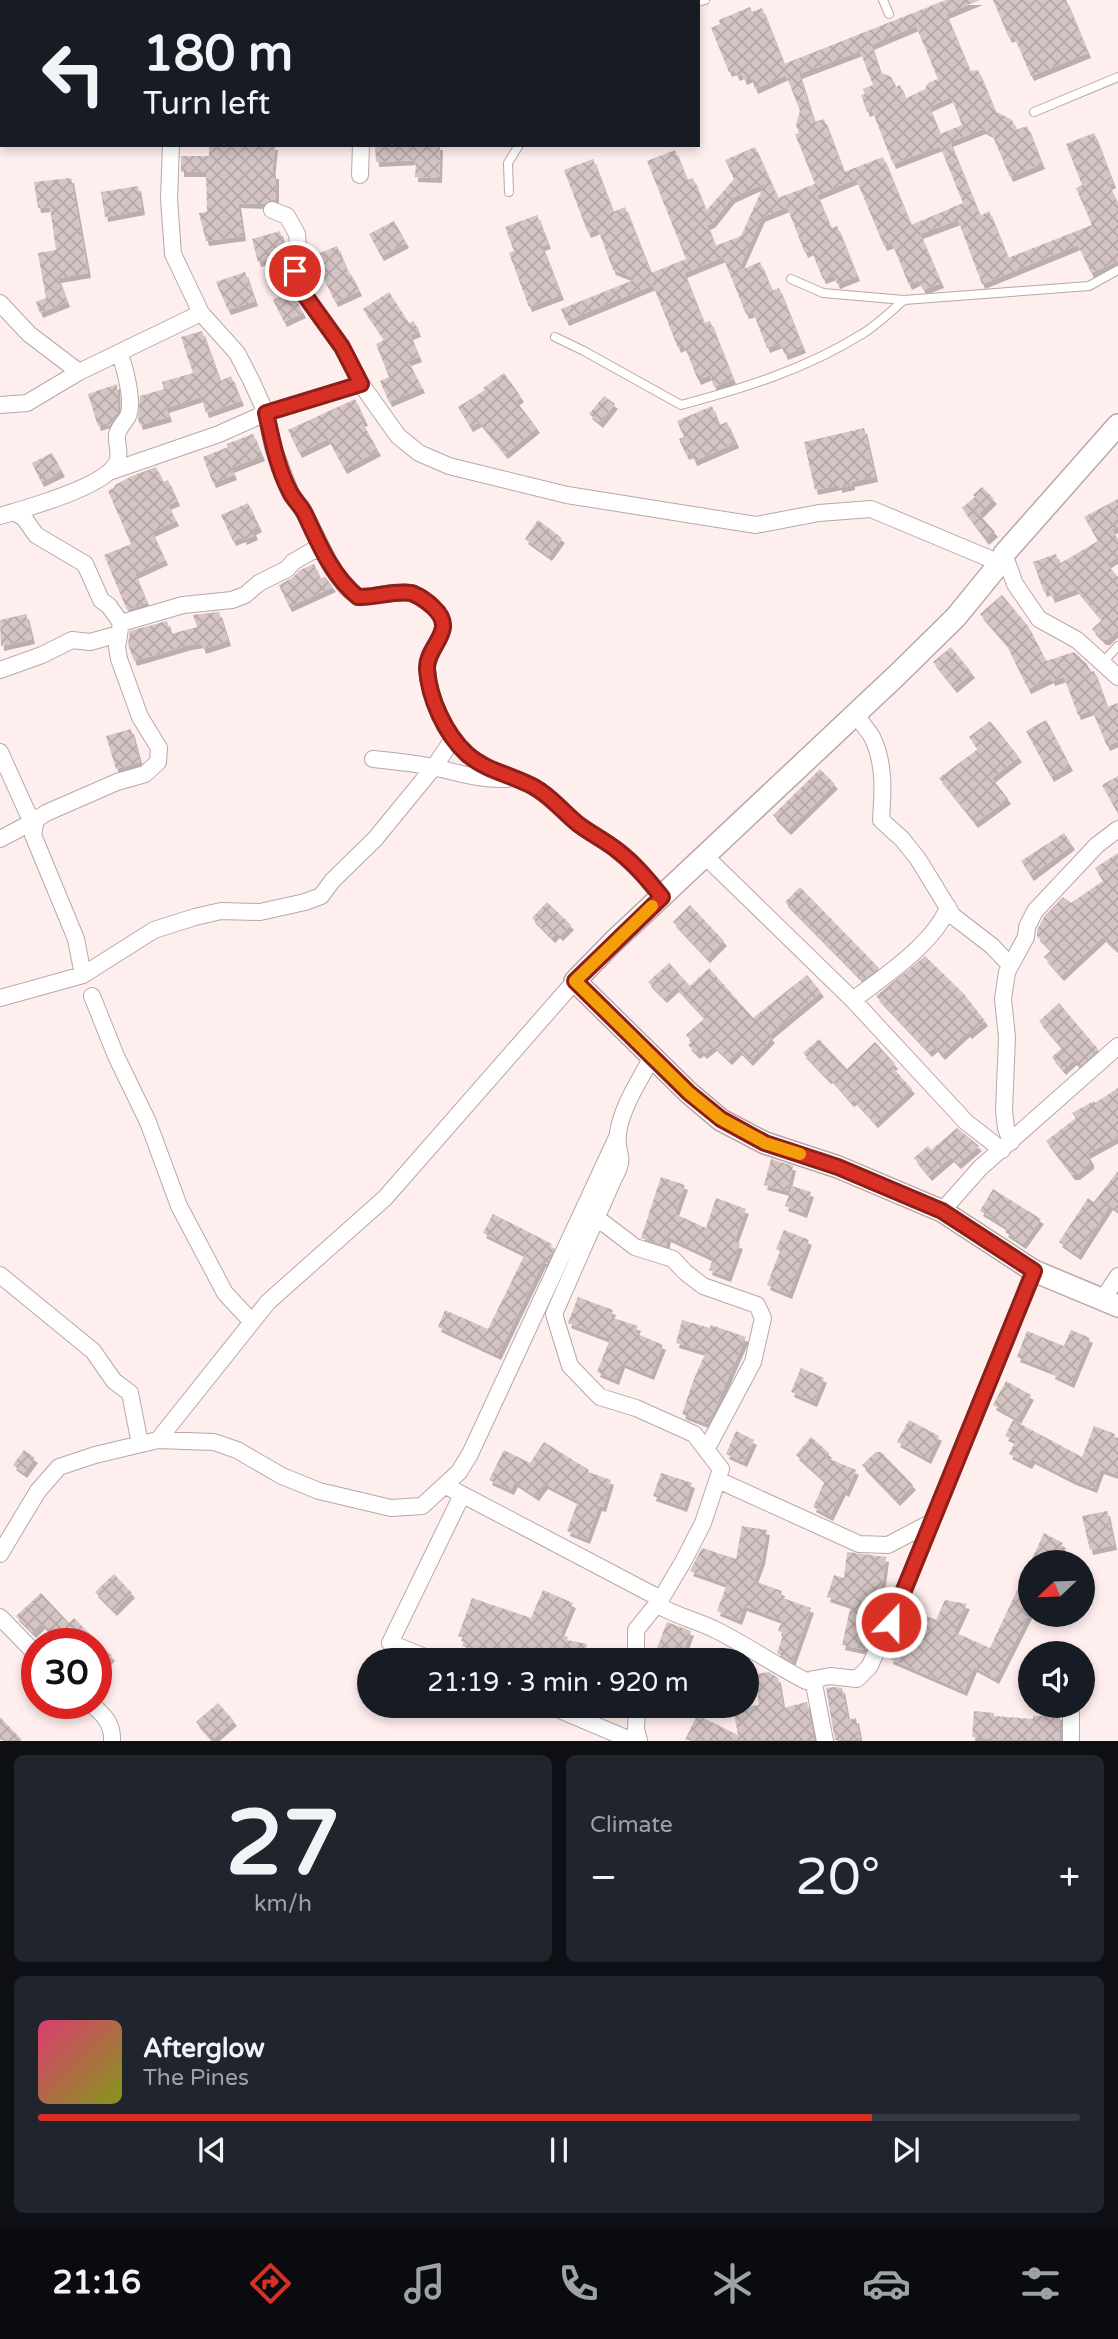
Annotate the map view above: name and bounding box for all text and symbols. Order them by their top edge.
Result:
text: 180 m [143,25,293,84]
icon: left [28,28,119,119]
text: Turn left [143,85,270,123]
pin [265,241,325,301]
icon: arrive [276,252,314,290]
north arrow [1018,1550,1096,1628]
map controls [1018,1550,1095,1718]
position arrow [854,1585,928,1659]
speed limit sign: 30 [21,1628,112,1719]
button: sound [1018,1641,1095,1718]
text: 21:19 · 3 min · 920 m [427,1667,689,1698]
text: 27 [226,1789,340,1899]
text: Climate [590,1811,673,1839]
text: 20° [795,1846,880,1909]
text: − [590,1855,617,1901]
text: + [1059,1855,1080,1901]
text: km/h [254,1890,312,1918]
text: Afterglow [143,2033,265,2064]
text: The Pines [143,2064,249,2092]
icon: previous [193,2131,231,2169]
icon: pause [540,2131,578,2169]
icon: next [887,2131,925,2169]
icon: directions [246,2259,295,2308]
icon: music [400,2259,449,2308]
icon: phone [554,2259,603,2308]
icon: climate [708,2259,757,2308]
icon: car [862,2259,911,2308]
icon: filters [1016,2259,1065,2308]
text: 21:16 [53,2264,141,2302]

